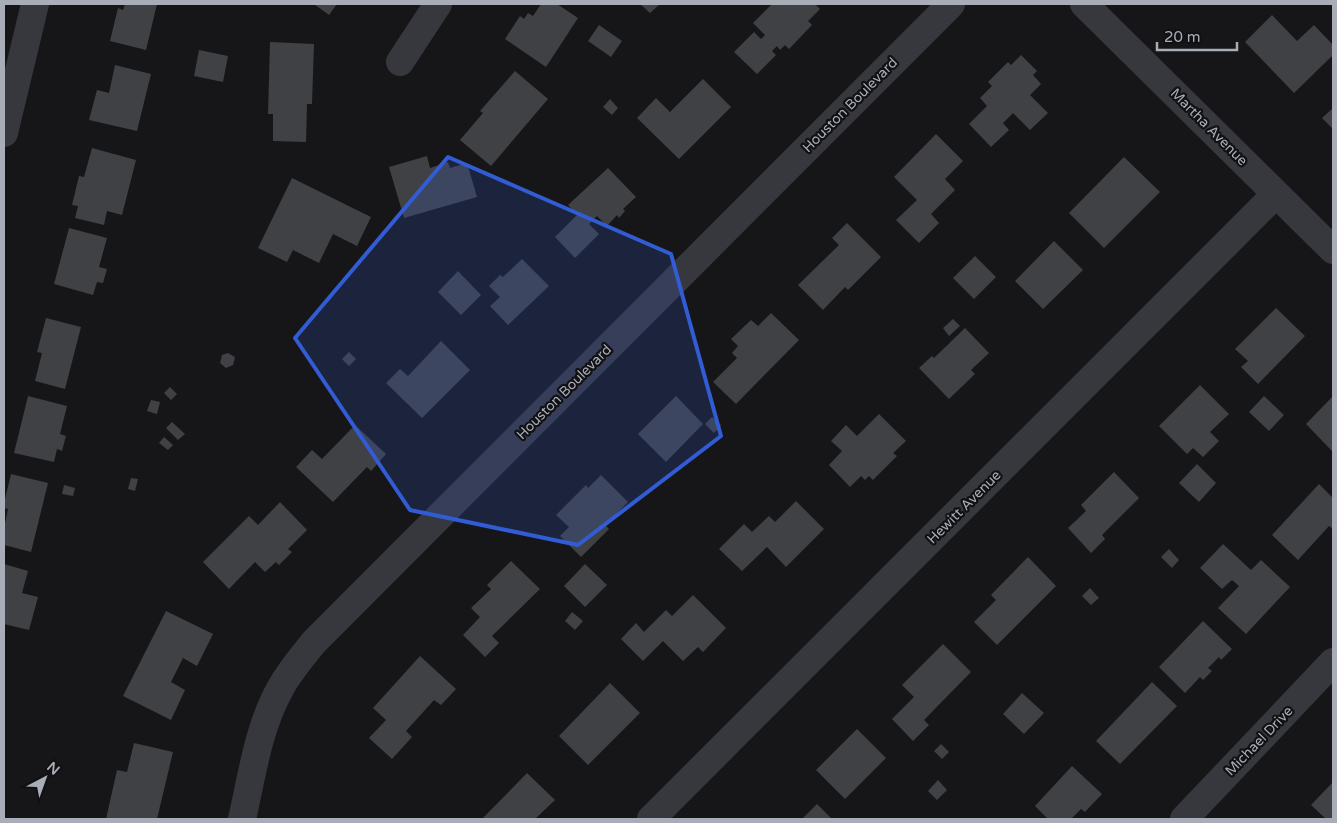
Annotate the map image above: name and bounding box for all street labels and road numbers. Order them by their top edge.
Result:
street label: Houston Boulevard [799,54,901,156]
street label: Martha Avenue [1167,85,1251,169]
street label: Houston Boulevard [513,341,615,443]
street label: Hewitt Avenue [924,467,1004,547]
street label: Michael Drive [1222,703,1297,779]

